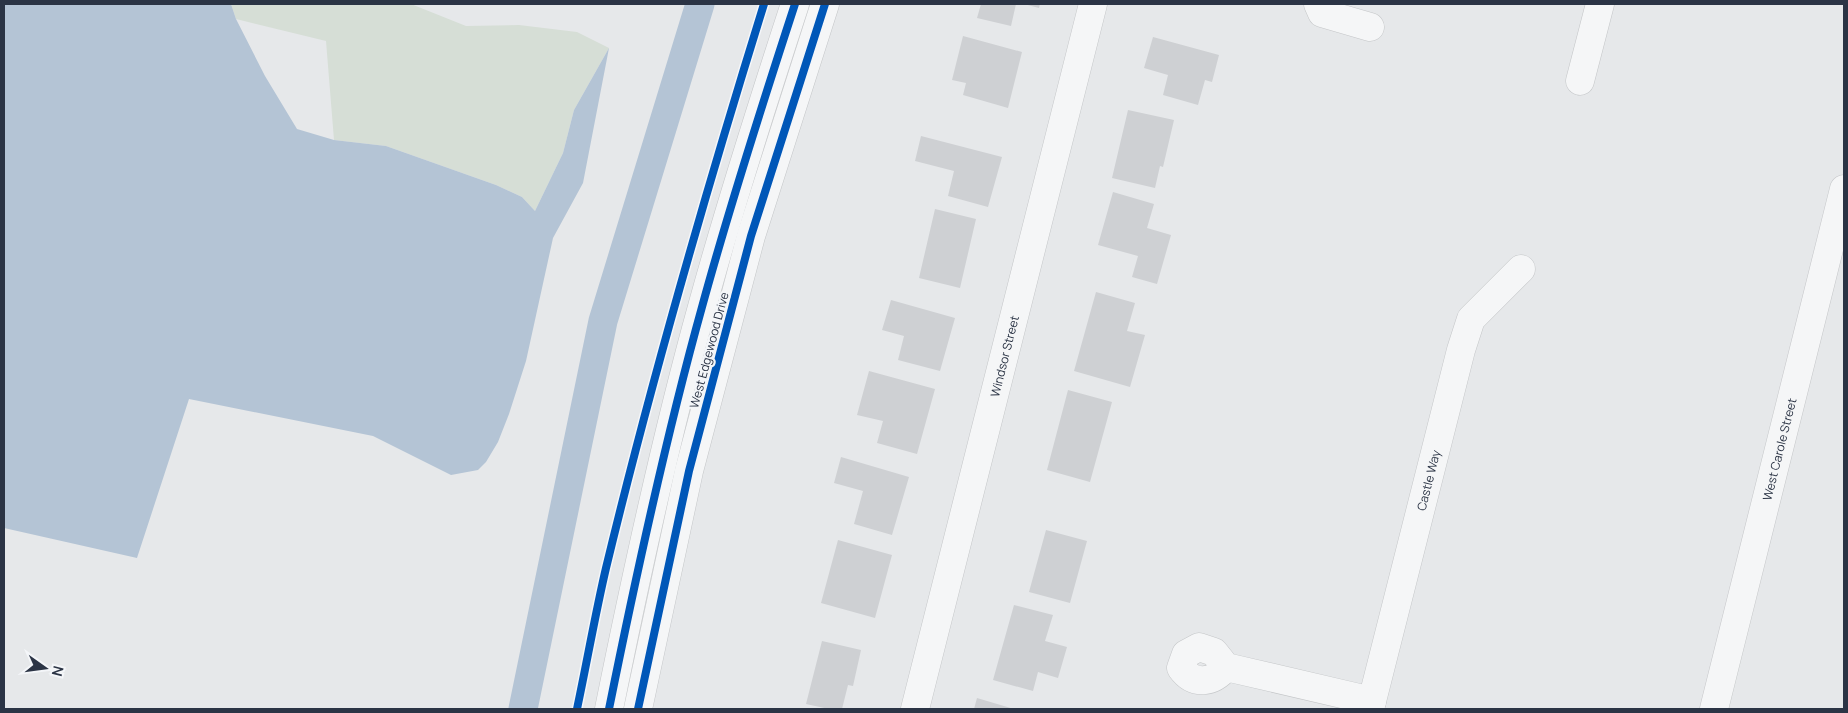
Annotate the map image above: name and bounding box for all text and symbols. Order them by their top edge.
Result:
street label: West Edgewood Drive [685,290,733,410]
street label: Windsor Street [986,313,1023,399]
street label: West Carole Street [1758,396,1800,502]
street label: Castle Way [1412,447,1444,512]
north arrow [20,643,70,693]
text: N [48,664,69,678]

